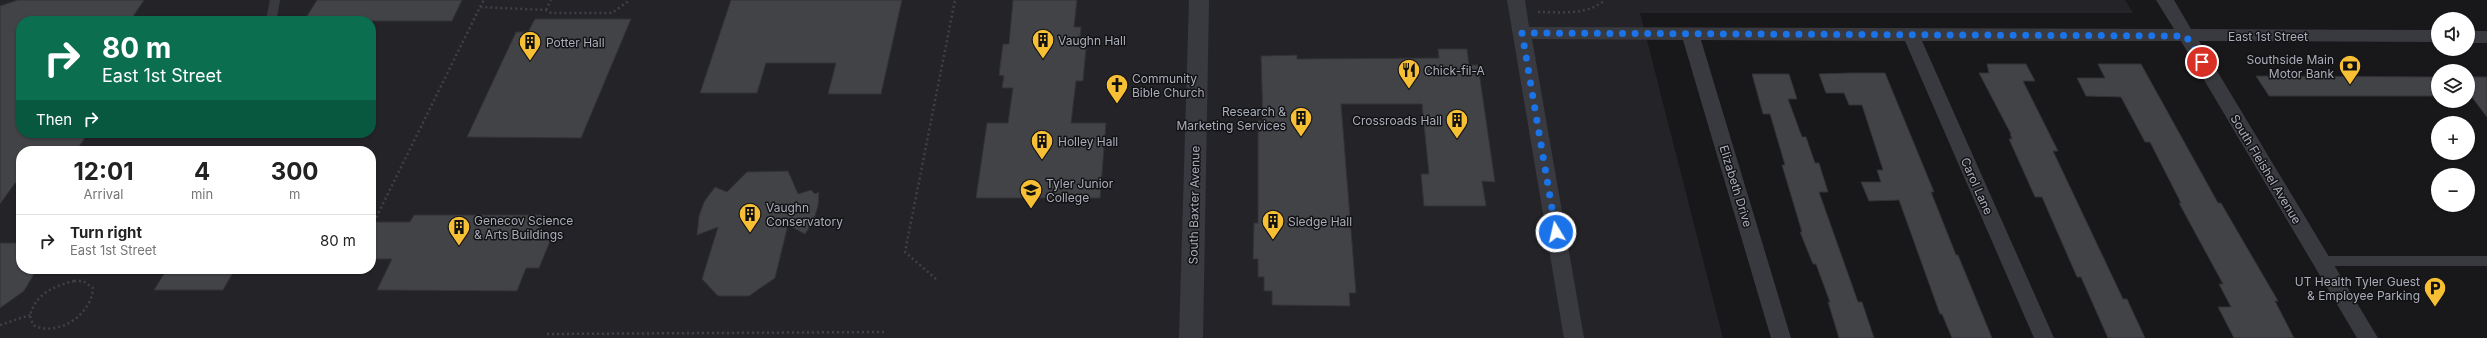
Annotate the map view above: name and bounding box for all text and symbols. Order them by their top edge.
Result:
map controls [2431,12,2475,212]
button: sound [2431,12,2475,56]
building icon: Vaughn Hall [1030,27,1056,60]
building icon: Potter Hall [517,29,543,62]
street label: East 1st Street [2228,29,2308,44]
text: 80 m [102,31,171,65]
icon: right [36,32,88,84]
place label: Vaughn Hall [1058,33,1126,48]
place label: Potter Hall [546,35,605,50]
pin [2185,45,2219,79]
icon: arrive [2191,51,2213,73]
place label: Southside Main Motor Bank [2246,52,2334,81]
bank icon: Southside Main Motor Bank [2337,53,2363,86]
restaurant icon: Chick-fil-A [1396,57,1422,90]
place label: Chick-fil-A [1424,63,1485,78]
button: layers [2431,64,2475,108]
text: East 1st Street [102,65,222,86]
place label: Community Bible Church [1132,71,1205,100]
church icon: Community Bible Church [1104,72,1130,105]
place label: Research & Marketing Services [1177,104,1286,133]
building icon: Research & Marketing Services [1288,105,1314,138]
building icon: Crossroads Hall [1444,107,1470,140]
icon: right [80,108,102,130]
text: Then [36,110,72,129]
street label: South Fleishel Avenue [2227,112,2305,226]
place label: Crossroads Hall [1352,113,1442,128]
button: + [2431,116,2475,160]
building icon: Holley Hall [1029,128,1055,161]
place label: Holley Hall [1058,134,1118,149]
street label: Elizabeth Drive [1716,143,1756,229]
street label: South Baxter Avenue [1185,146,1203,264]
street label: Carol Lane [1958,155,1996,217]
text: 12:01 [73,157,133,186]
text: 4 [194,157,210,186]
text: 300 [271,157,319,186]
button: − [2431,168,2475,212]
place label: Tyler Junior College [1046,176,1114,205]
school or university icon: Tyler Junior College [1018,177,1044,210]
text: Arrival [83,186,123,202]
text: min [191,186,213,202]
text: m [289,186,300,202]
place label: Vaughn Conservatory [766,200,843,229]
building icon: Vaughn Conservatory [737,201,763,234]
building icon: Sledge Hall [1260,208,1286,241]
position arrow [1535,211,1577,253]
place label: Genecov Science & Arts Buildings [474,213,573,242]
building icon: Genecov Science & Arts Buildings [446,214,472,247]
place label: Sledge Hall [1288,214,1352,229]
text: Turn right [70,223,142,242]
icon: right [36,230,58,252]
text: 80 m [320,231,356,250]
text: East 1st Street [70,242,157,258]
place label: UT Health Tyler Guest & Employee Parking [2295,274,2420,303]
parking icon: UT Health Tyler Guest & Employee Parking [2422,275,2448,308]

